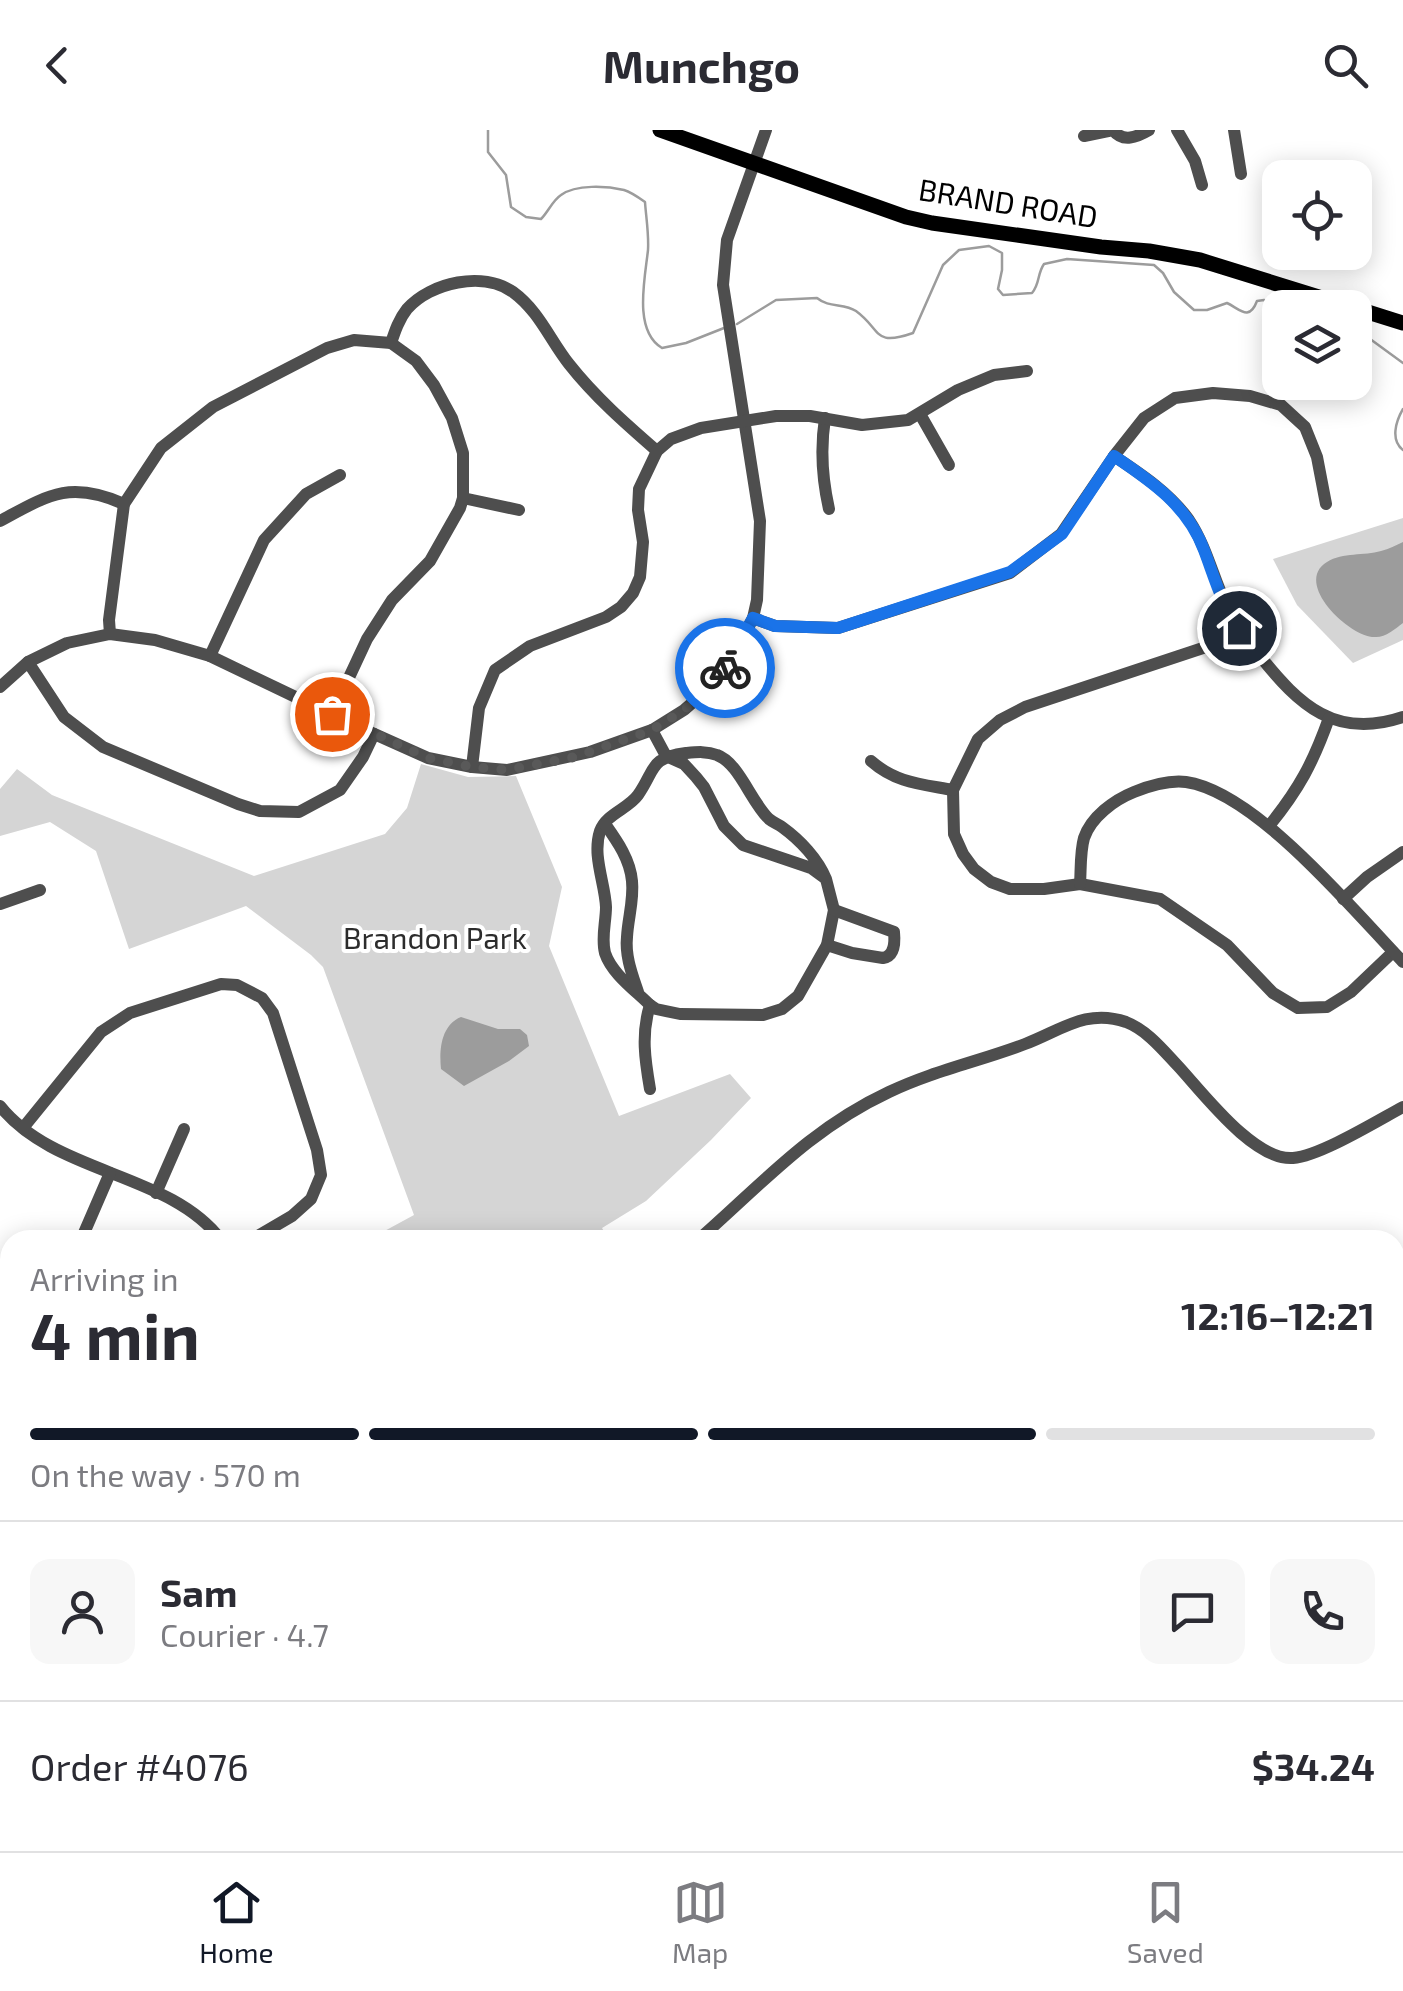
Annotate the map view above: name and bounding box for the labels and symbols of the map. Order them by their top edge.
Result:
street label: BRAND ROAD [916,170,1100,234]
pin [1197,586,1282,671]
courier [675,618,775,718]
pin [290,672,375,757]
park label: Brandon Park [343,919,527,955]

